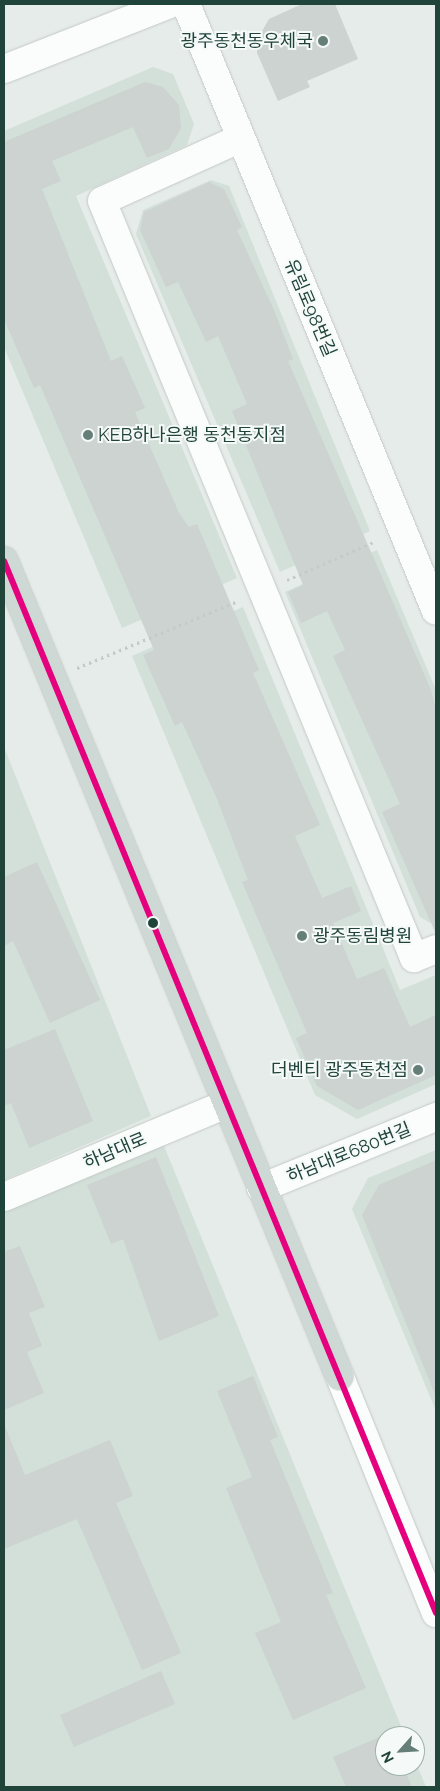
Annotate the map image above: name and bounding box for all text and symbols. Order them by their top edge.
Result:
place label: 광주동천동우체국 [181,30,313,52]
marker: 광주동천동우체국 [317,35,329,47]
street label: 유림로98번길 [280,256,340,360]
place label: KEB하나은행 동천동지점 [98,424,286,446]
marker: KEB하나은행 동천동지점 [82,429,94,441]
unlabelled marker [148,918,158,928]
place label: 광주동림병원 [313,925,412,947]
marker: 광주동림병원 [295,929,309,943]
place label: 더벤티 광주동천점 [271,1059,408,1081]
marker: 더벤티 광주동천점 [412,1064,424,1076]
street label: 하남대로680번길 [284,1118,414,1188]
street label: 하남대로 [80,1128,150,1174]
north arrow [375,1726,425,1776]
text: N [378,1749,397,1765]

